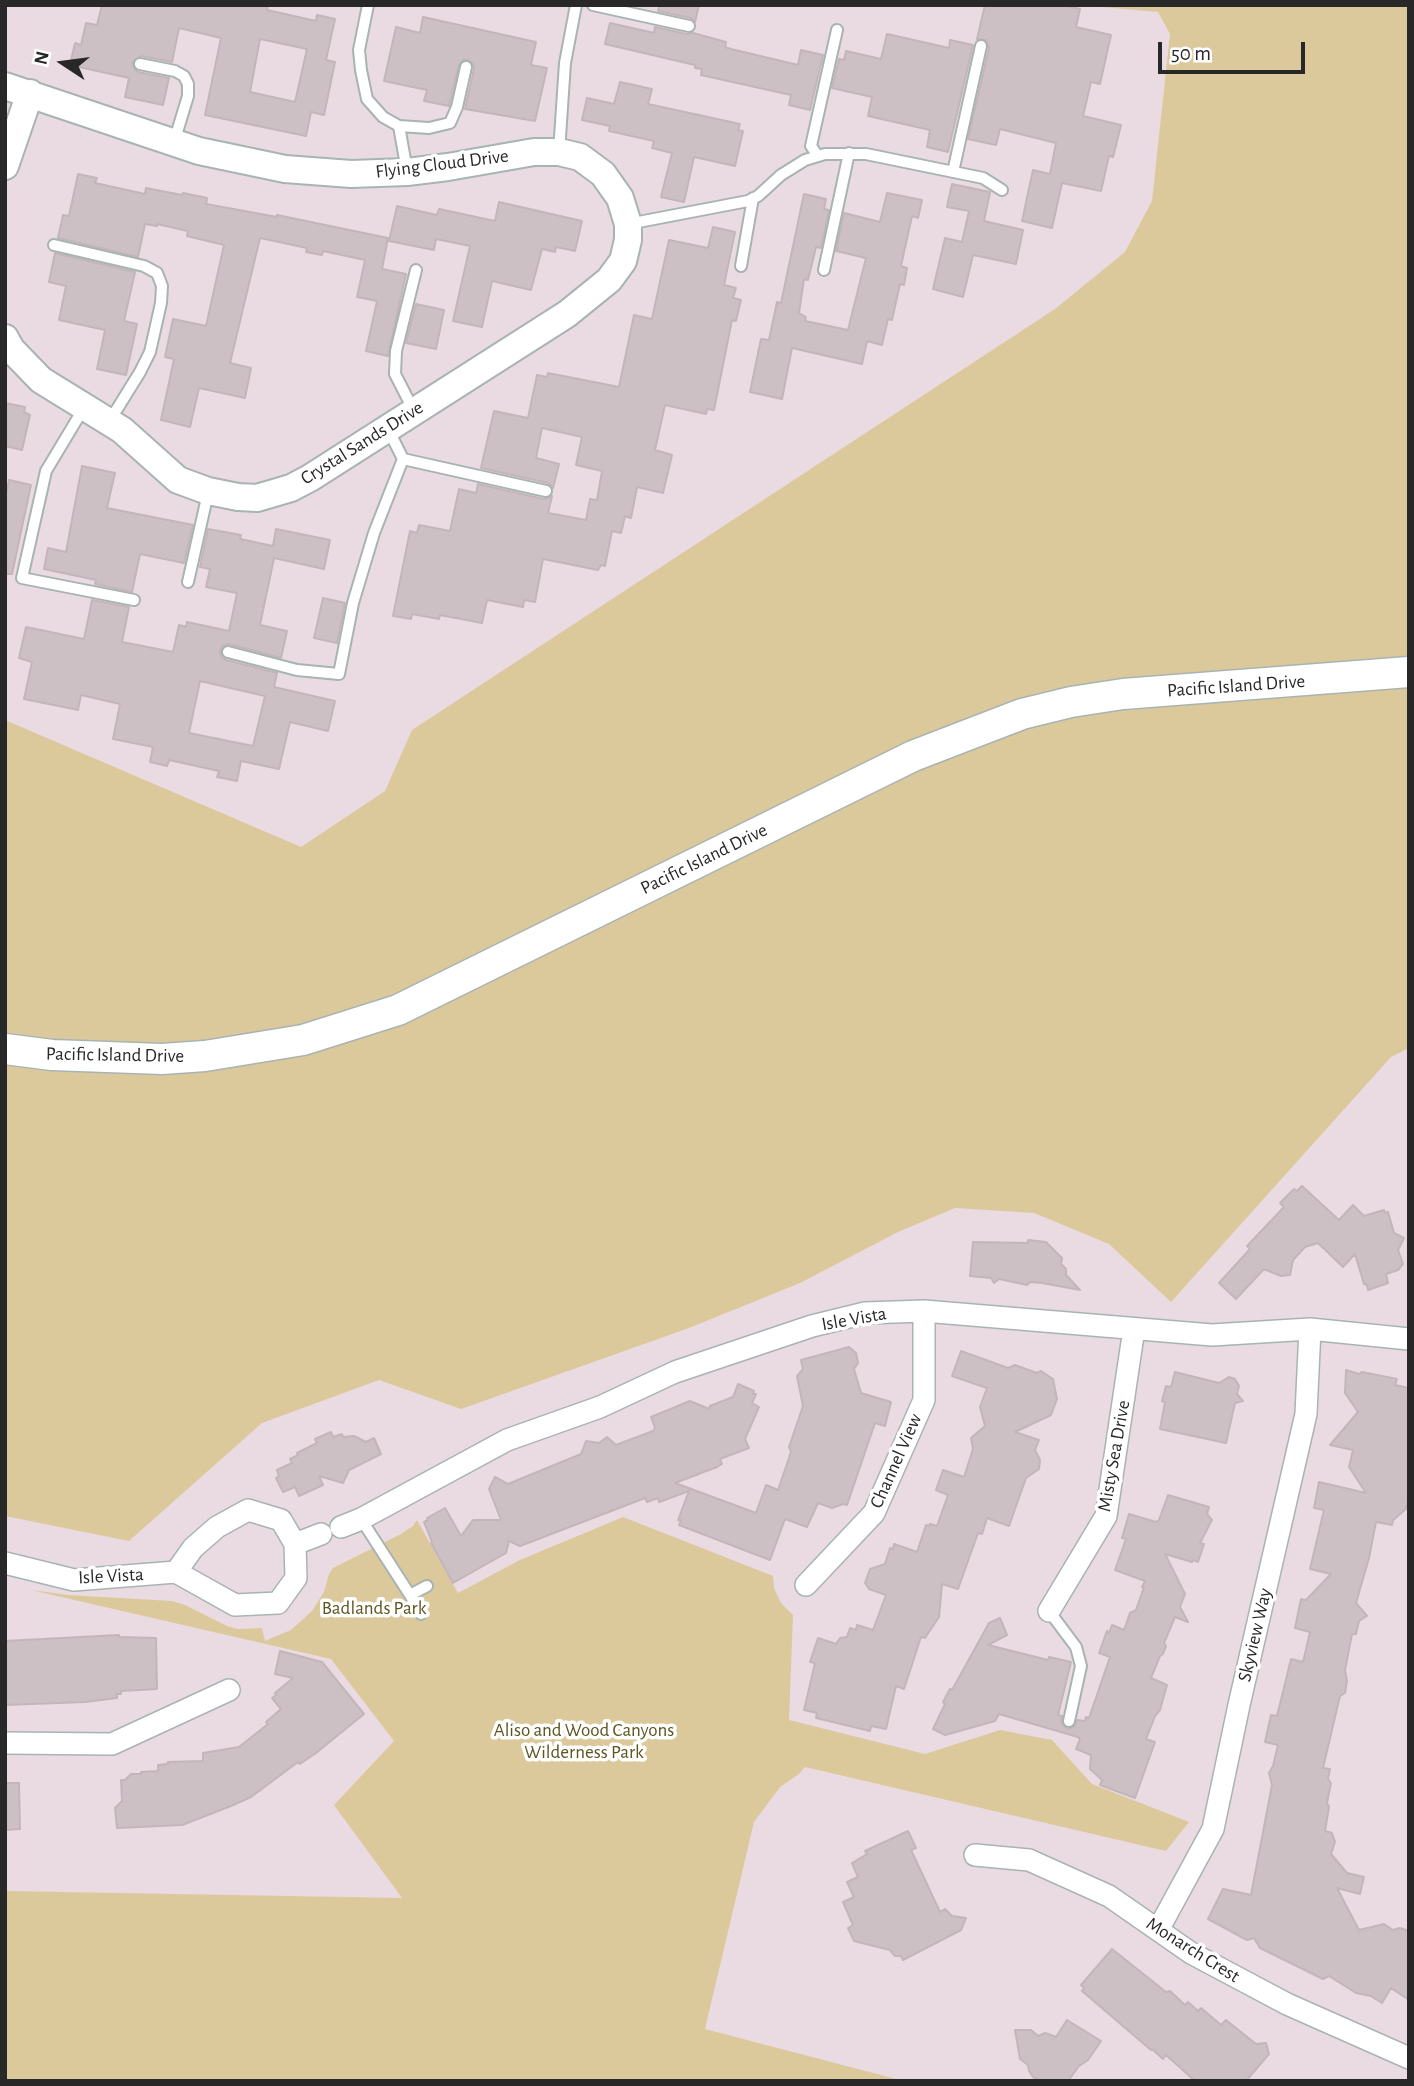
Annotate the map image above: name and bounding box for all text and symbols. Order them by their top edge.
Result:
north arrow [28,28,98,98]
scale bar [1162,28,1309,72]
text: 50 m [1171,43,1211,64]
text: N [31,50,53,67]
street label: Flying Cloud Drive [374,145,510,183]
street label: Crystal Sands Drive [297,396,427,490]
street label: Pacific Island Drive [1166,670,1306,702]
street label: Pacific Island Drive [637,818,771,900]
street label: Pacific Island Drive [46,1042,184,1068]
street label: Isle Vista [820,1302,888,1336]
street label: Misty Sea Drive [1093,1399,1135,1513]
street label: Channel View [865,1410,927,1512]
street label: Isle Vista [78,1563,144,1589]
street label: Skyview Way [1233,1586,1277,1684]
park label: Badlands Park [322,1597,426,1619]
park label: Aliso and Wood Canyons Wilderness Park [494,1719,674,1763]
street label: Monarch Crest [1142,1912,1244,1988]

